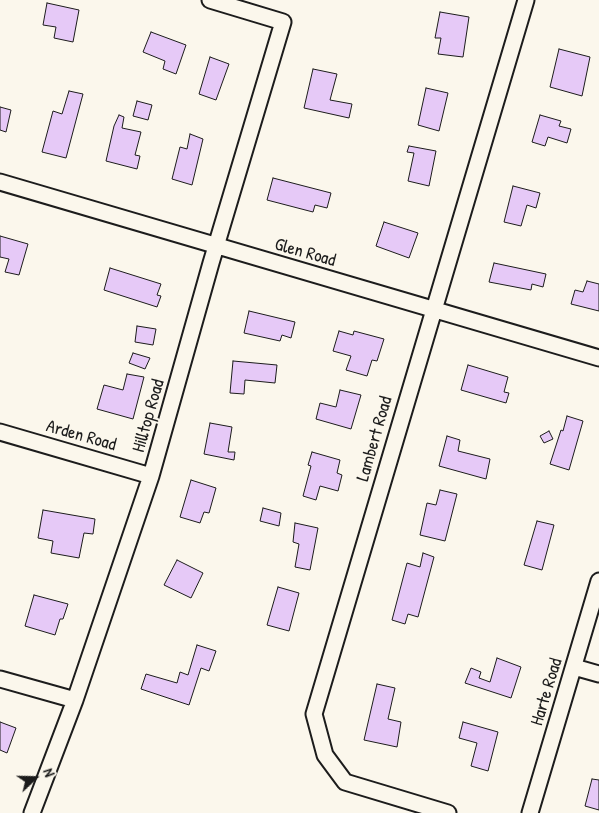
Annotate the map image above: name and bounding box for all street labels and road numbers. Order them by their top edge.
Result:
street label: Glen Road [272,234,338,272]
street label: Hilltop Road [128,377,170,455]
street label: Lambert Road [353,394,397,484]
street label: Arden Road [44,416,118,456]
street label: Harte Road [527,656,567,728]

